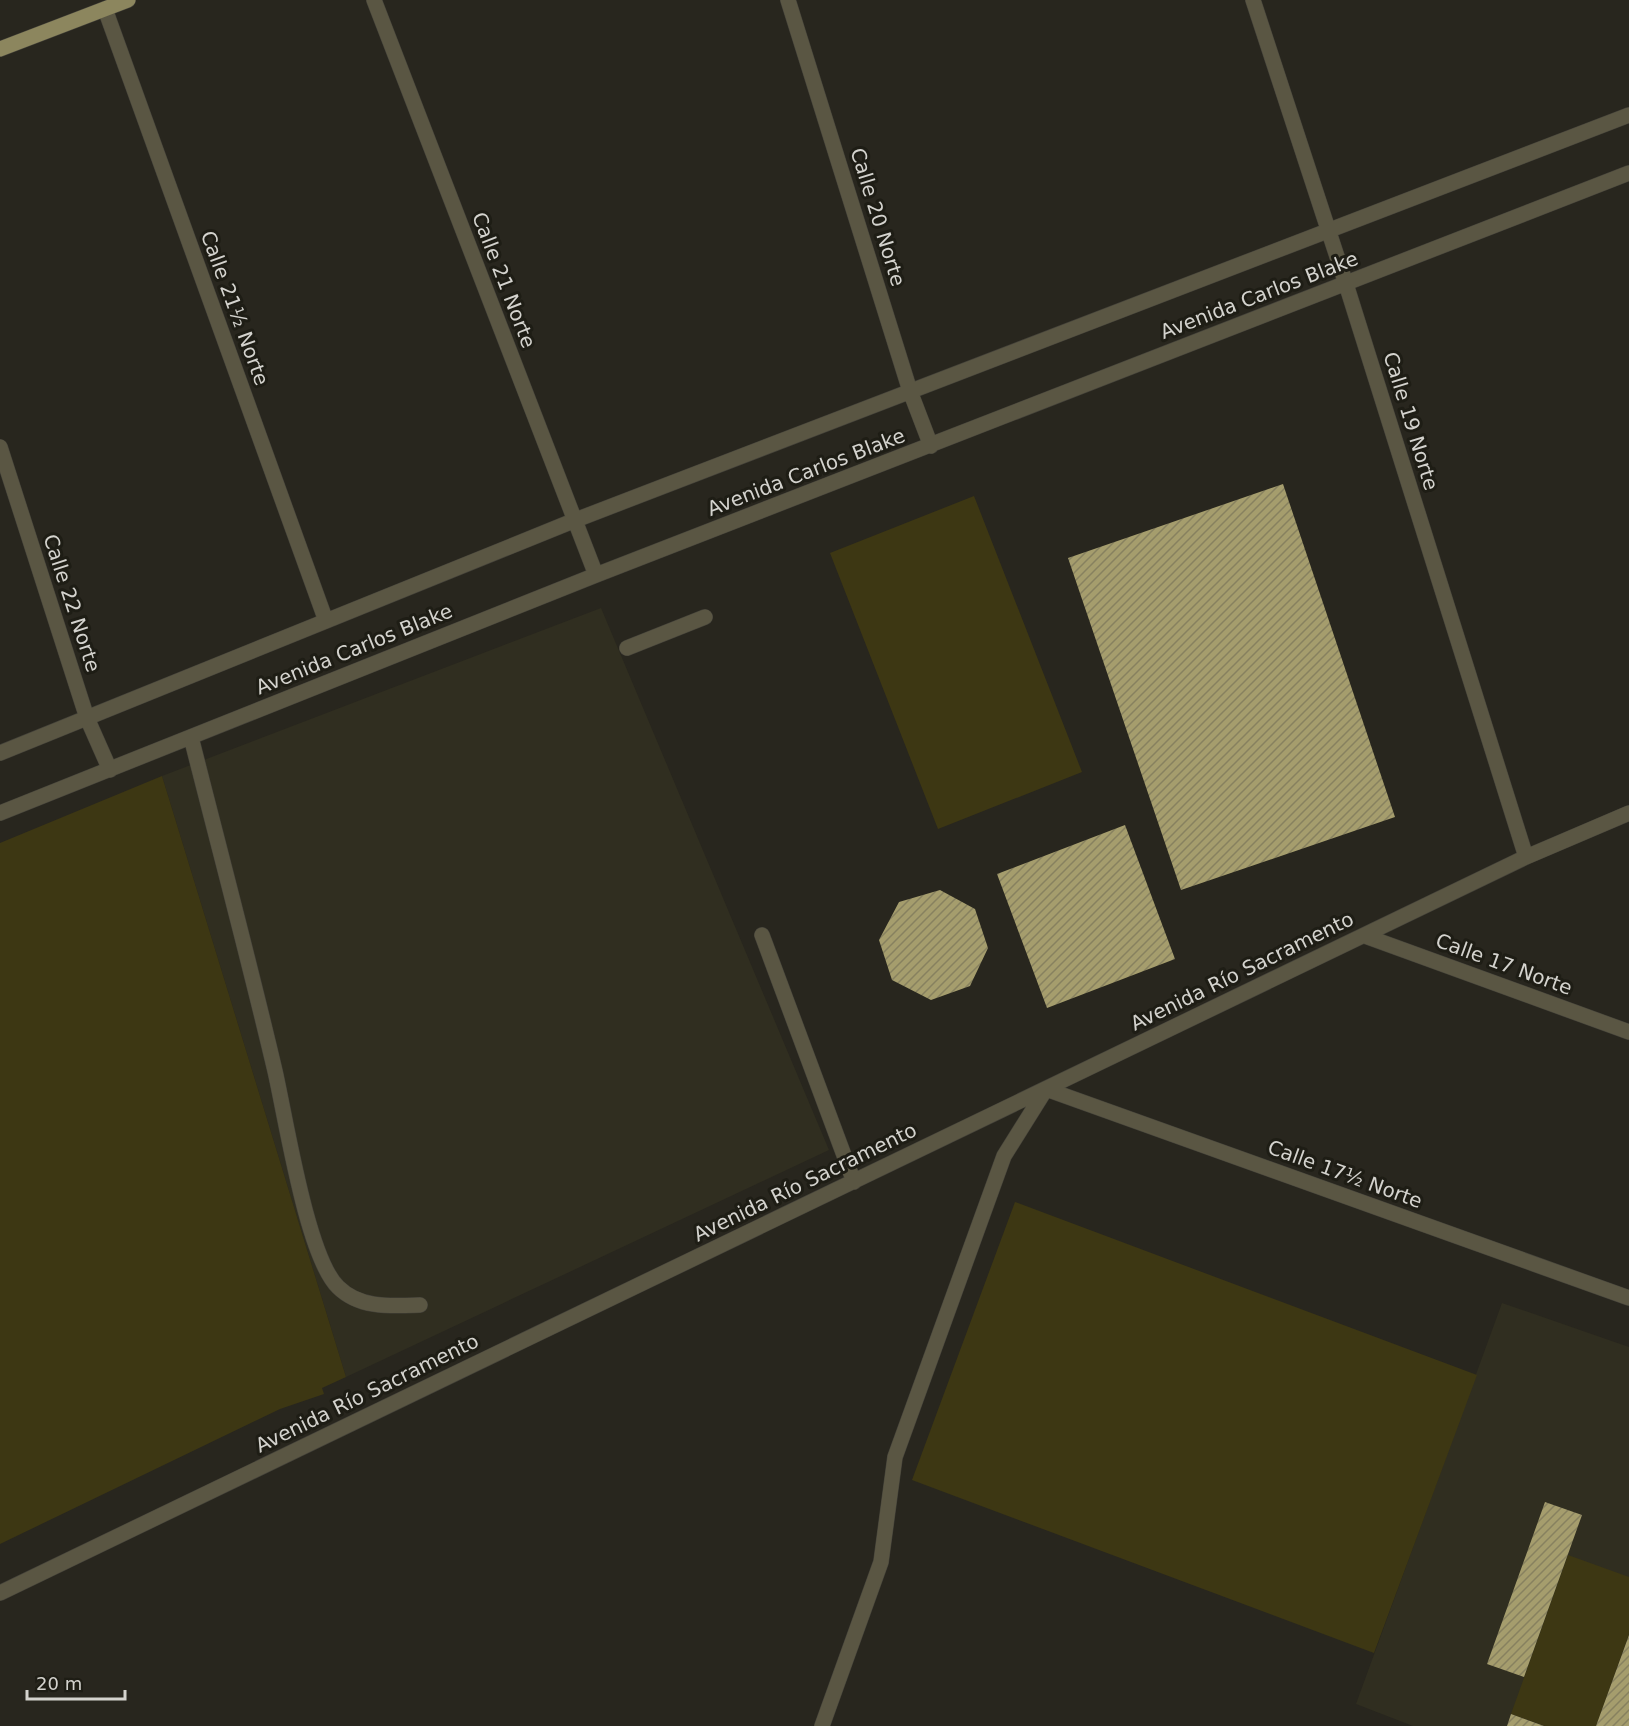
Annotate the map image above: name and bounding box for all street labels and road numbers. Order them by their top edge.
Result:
street label: Calle 20 Norte [846,145,910,289]
street label: Calle 21 Norte [467,209,541,351]
street label: Calle 21½ Norte [196,227,274,389]
street label: Avenida Carlos Blake [1157,246,1361,344]
street label: Calle 19 Norte [1379,349,1443,493]
street label: Avenida Carlos Blake [704,423,908,521]
street label: Calle 22 Norte [38,531,106,675]
street label: Avenida Carlos Blake [252,599,456,699]
street label: Avenida Río Sacramento [1127,906,1357,1036]
street label: Calle 17 Norte [1433,928,1575,1000]
street label: Avenida Río Sacramento [690,1117,920,1247]
street label: Calle 17½ Norte [1264,1135,1426,1213]
street label: Avenida Río Sacramento [252,1328,482,1458]

